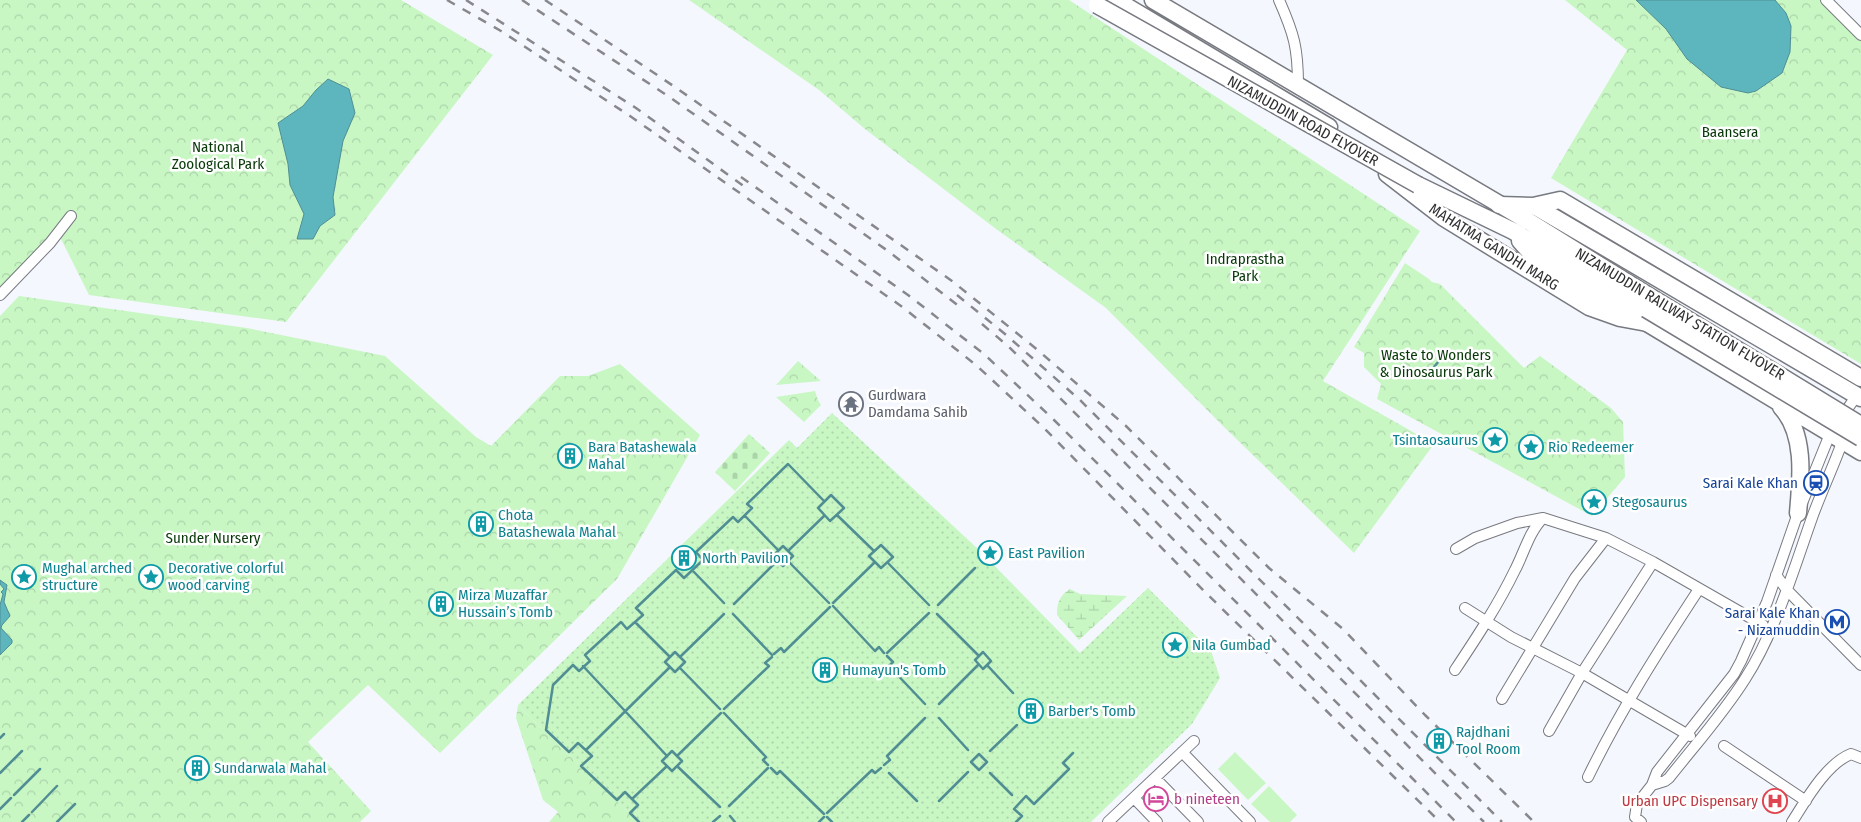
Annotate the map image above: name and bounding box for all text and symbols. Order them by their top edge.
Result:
street label: NIZAMUDDIN ROAD FLYOVER [1224,72,1382,170]
park label: Baansera [1702,123,1758,141]
park label: National Zoological Park [172,138,264,173]
street label: MAHATMA GANDHI MARG [1426,200,1562,294]
street label: NIZAMUDDIN RAILWAY STATION FLYOVER [1572,244,1788,384]
park label: Indraprastha Park [1206,250,1284,285]
park label: Waste to Wonders & Dinosaurus Park [1380,346,1492,381]
place label: Gurdwara Damdama Sahib [868,386,968,421]
temple icon: Gurdwara Damdama Sahib [838,391,864,417]
place icon: Tsintaosaurus [1482,427,1508,453]
place label: Tsintaosaurus [1393,431,1478,449]
place icon: Rio Redeemer [1518,434,1544,460]
place label: Bara Batashewala Mahal [588,438,697,473]
place label: Rio Redeemer [1548,438,1635,456]
building icon: Bara Batashewala Mahal [557,443,583,469]
station icon: Sarai Kale Khan [1803,470,1829,496]
place label: Sarai Kale Khan [1703,474,1798,492]
place icon: Stegosaurus [1581,489,1607,515]
place label: Stegosaurus [1612,493,1687,511]
place label: Chota Batashewala Mahal [498,506,616,541]
building icon: Chota Batashewala Mahal [468,511,494,537]
park label: Sunder Nursery [165,529,261,547]
place icon: East Pavilion [977,540,1003,566]
place label: East Pavilion [1008,544,1085,562]
building icon: North Pavilion [671,545,697,571]
place label: North Pavilion [702,549,789,567]
place label: Mughal arched structure [42,559,132,594]
place label: Decorative colorful wood carving [168,559,284,594]
place icon: Mughal arched structure [11,564,37,590]
place icon: Decorative colorful wood carving [138,564,164,590]
place label: Mirza Muzaffar Hussain’s Tomb [458,586,553,621]
building icon: Mirza Muzaffar Hussain’s Tomb [428,591,454,617]
place label: Sarai Kale Khan - Nizamuddin [1725,604,1820,639]
metro station icon: Sarai Kale Khan - Nizamuddin [1824,609,1850,635]
place icon: Nila Gumbad [1162,632,1188,658]
place label: Nila Gumbad [1192,636,1271,654]
building icon: Humayun's Tomb [812,657,838,683]
place label: Humayun's Tomb [842,661,946,679]
building icon: Barber's Tomb [1018,698,1044,724]
place label: Barber's Tomb [1048,702,1136,720]
place label: Rajdhani Tool Room [1456,723,1521,758]
building icon: Rajdhani Tool Room [1426,728,1452,754]
building icon: Sundarwala Mahal [184,755,210,781]
place label: Sundarwala Mahal [214,759,327,777]
hotel icon: b nineteen [1143,786,1169,812]
hospital icon: Urban UPC Dispensary [1762,788,1788,814]
place label: b nineteen [1174,790,1240,808]
place label: Urban UPC Dispensary [1622,792,1758,810]

